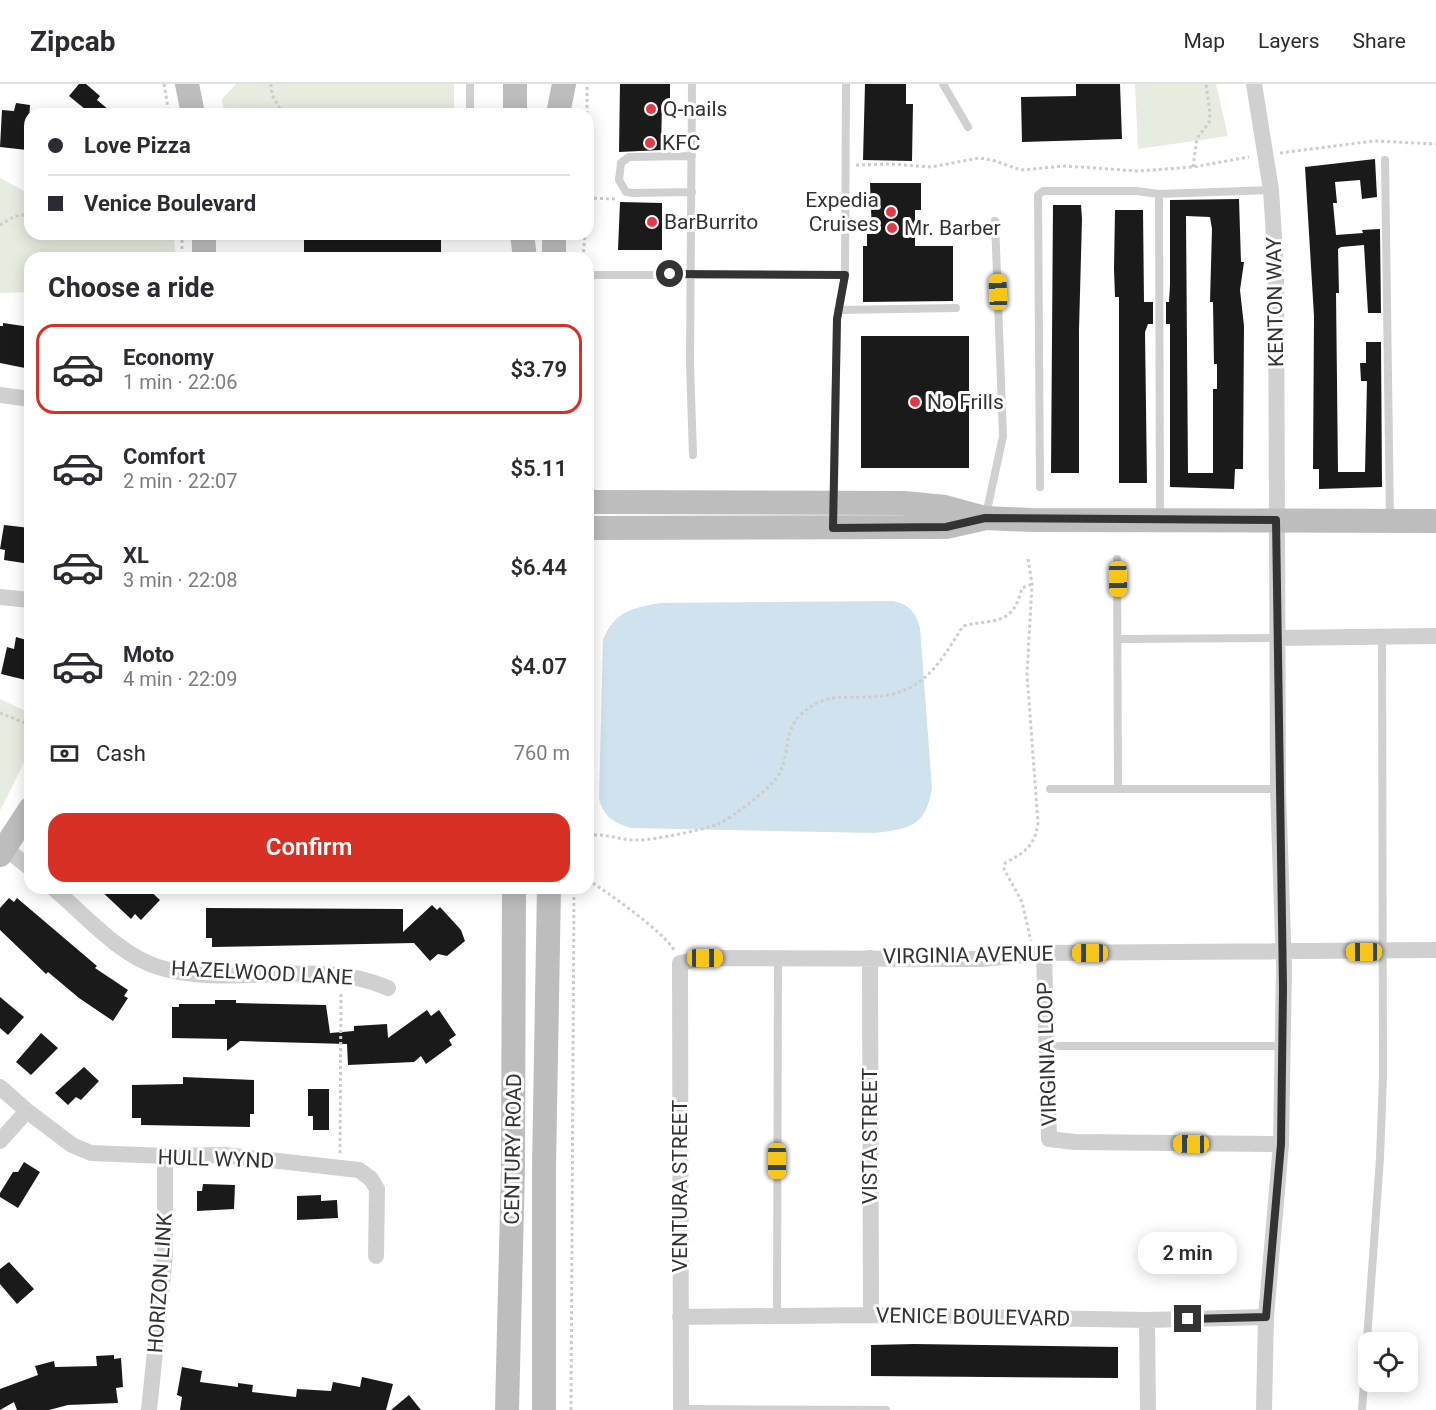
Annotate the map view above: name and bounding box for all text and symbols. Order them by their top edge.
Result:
text: Zipcab [30,25,115,58]
text: Map [1183,29,1225,53]
text: Layers [1258,29,1319,53]
text: Share [1352,29,1406,53]
place label: Q-nails [663,97,727,121]
marker: Q-nails [644,102,658,116]
place label: KFC [662,131,700,155]
text: Love Pizza [84,133,191,158]
marker: KFC [643,136,657,150]
place label: Expedia Cruises [805,188,879,236]
text: Venice Boulevard [84,191,256,216]
marker: Expedia Cruises [884,205,898,219]
place label: BarBurrito [664,210,758,234]
marker: BarBurrito [645,215,659,229]
place label: Mr. Barber [904,216,1001,240]
marker: Mr. Barber [885,221,899,235]
street label: KENTON WAY [1262,236,1288,367]
route start [656,260,683,287]
text: Choose a ride [48,272,214,304]
car [988,274,1008,310]
icon: car [51,342,105,396]
text: Economy [123,345,214,370]
text: $3.79 [510,357,567,382]
text: 1 min · 22:06 [123,370,238,394]
place label: No Frills [927,390,1004,414]
marker: No Frills [908,395,922,409]
icon: car [51,441,105,495]
text: Comfort [123,444,205,469]
text: $5.11 [510,456,567,481]
text: 2 min · 22:07 [123,469,238,493]
icon: car [51,540,105,594]
text: XL [123,543,149,568]
text: $6.44 [510,555,567,580]
car [1109,561,1127,597]
text: 3 min · 22:08 [123,568,238,592]
icon: car [51,639,105,693]
text: Moto [123,642,174,667]
text: $4.07 [510,654,567,679]
text: 4 min · 22:09 [123,667,238,691]
icon: cash [48,737,81,770]
text: Cash [96,741,146,766]
text: 760 m [514,741,570,765]
button: Confirm [48,813,570,882]
street label: VIRGINIA AVENUE [883,942,1053,968]
car [1346,943,1382,961]
car [1072,944,1108,962]
car [687,949,723,967]
street label: HAZELWOOD LANE [171,956,353,990]
street label: VIRGINIA LOOP [1032,981,1062,1127]
street label: VISTA STREET [858,1067,882,1204]
street label: CENTURY ROAD [500,1073,526,1225]
street label: VENTURA STREET [668,1099,692,1272]
car [1173,1135,1209,1153]
car [768,1143,786,1179]
street label: HULL WYND [157,1145,275,1173]
street label: HORIZON LINK [143,1211,177,1354]
callout: 2 min [1138,1232,1238,1274]
text: 2 min [1162,1241,1213,1265]
street label: VENICE BOULEVARD [876,1303,1070,1331]
route end [1174,1305,1201,1332]
map controls [1358,1332,1418,1392]
button: locate [1358,1332,1418,1392]

